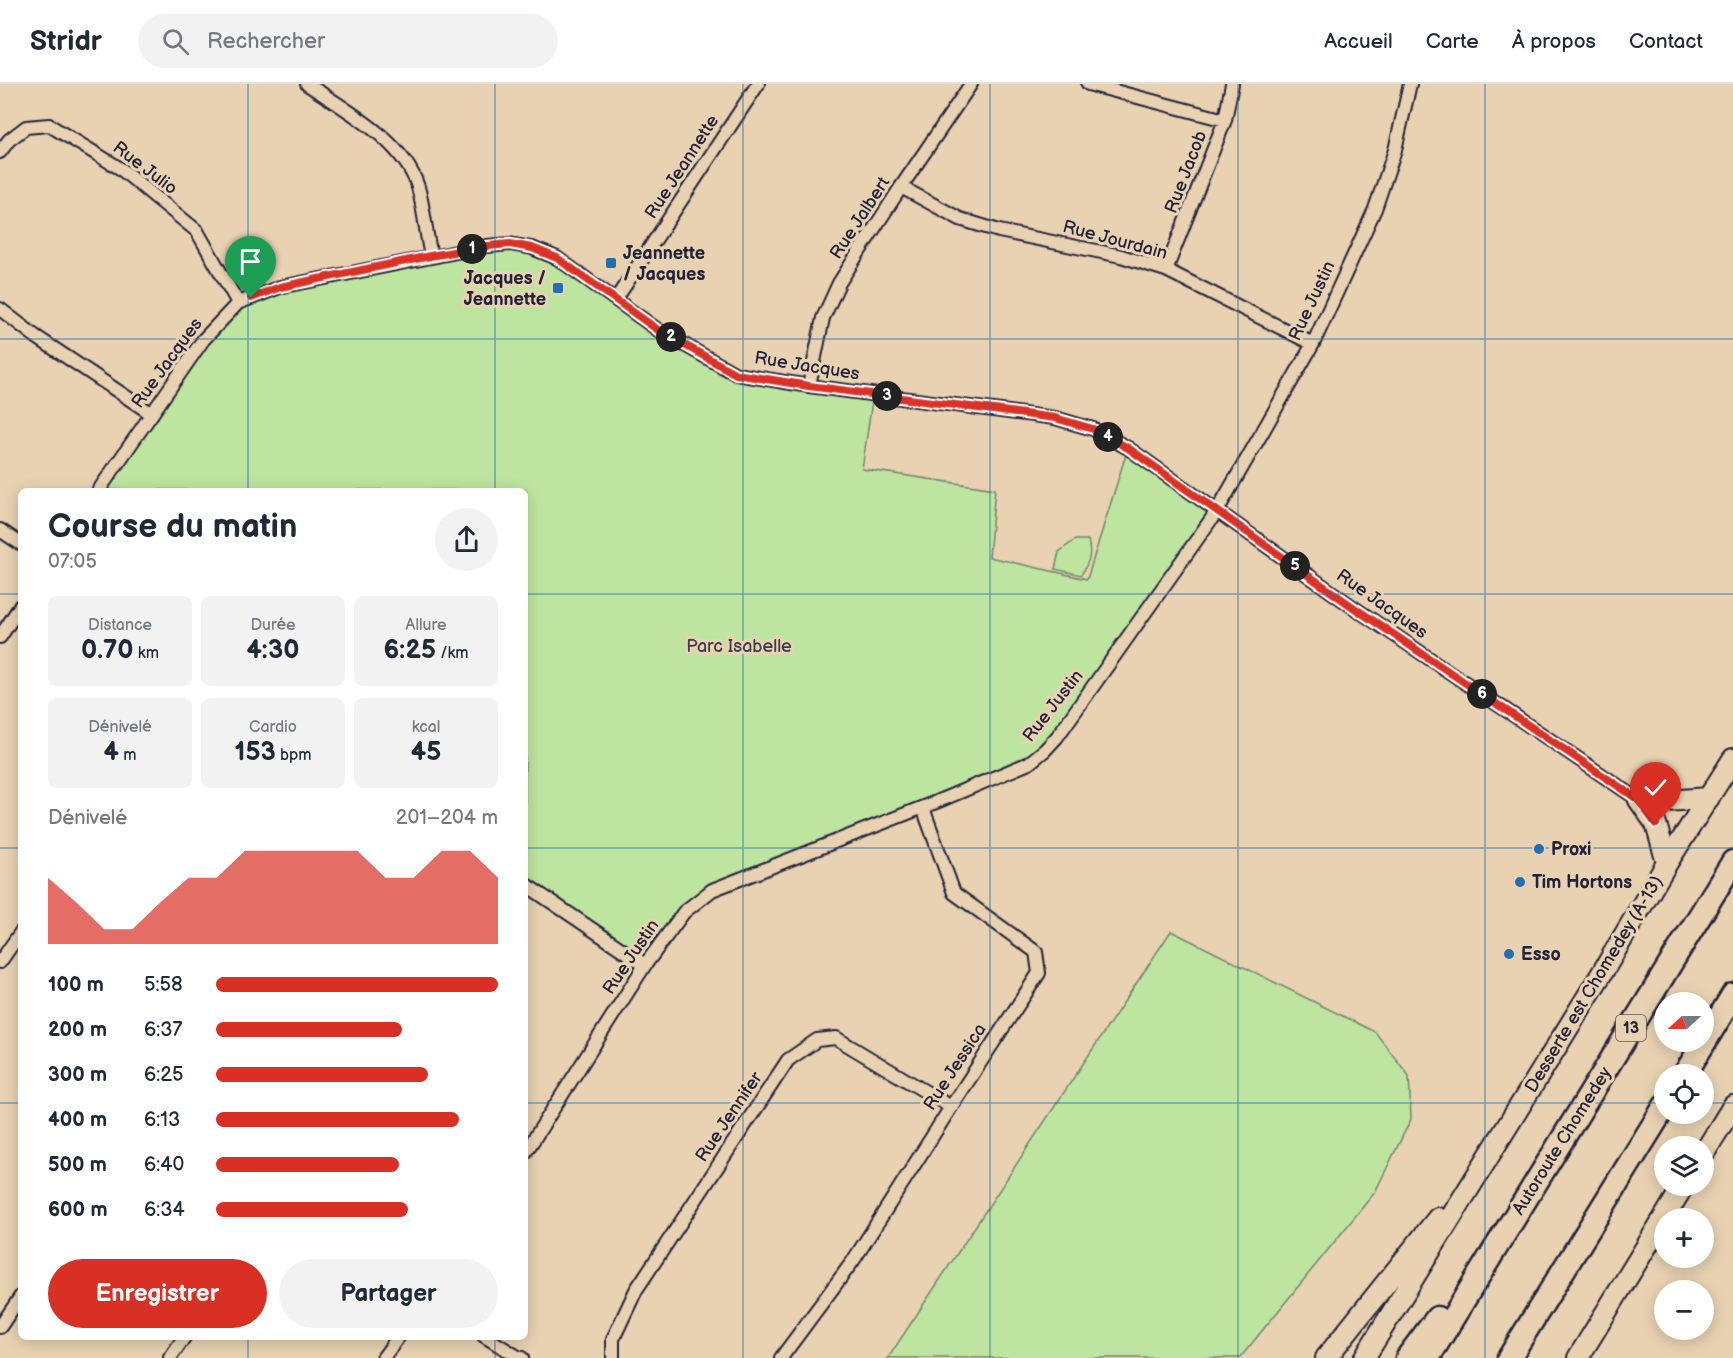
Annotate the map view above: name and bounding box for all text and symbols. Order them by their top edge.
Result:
search box [138,14,558,68]
text: Stridr [30,25,102,58]
icon: search [159,25,192,58]
text: Rechercher [207,28,325,55]
text: Accueil [1324,29,1393,54]
text: Carte [1426,29,1479,54]
text: À propos [1512,29,1596,54]
text: Contact [1629,29,1703,54]
street label: Rue Jeannette [641,111,724,223]
street label: Rue Jacob [1161,128,1211,216]
street label: Rue Julio [109,137,181,199]
street label: Rue Jalbert [826,173,895,263]
street label: Rue Jourdain [1060,216,1170,264]
pin: 1 [457,234,487,264]
pin [225,236,276,298]
text: 1 [469,239,475,258]
place label: Jeannette / Jacques [623,243,705,285]
icon: arrive [234,245,267,278]
marker: Jeannette / Jacques [604,256,618,270]
street label: Rue Justin [1284,258,1340,344]
place label: Jacques / Jeannette [464,268,546,310]
marker: Jacques / Jeannette [551,281,565,295]
street label: Rue Jacques [127,314,207,412]
pin: 2 [656,322,686,352]
text: 2 [666,327,676,346]
street label: Rue Jacques [753,347,861,385]
pin: 3 [872,381,902,411]
text: 3 [882,386,892,405]
pin: 4 [1093,422,1123,452]
text: 4 [1103,427,1113,446]
text: Course du matin [48,507,297,547]
button: share [435,508,498,571]
text: 07:05 [48,550,97,574]
pin: 5 [1280,551,1310,581]
text: 5 [1290,556,1300,575]
street label: Rue Jacques [1332,565,1432,643]
text: Distance [88,616,152,635]
text: Durée [250,616,296,635]
text: Allure [406,616,446,635]
text: 0.70 [81,635,134,666]
text: 4:30 [247,635,299,666]
text: 6:25 [383,635,436,666]
park label: Parc Isabelle [686,636,792,657]
text: km [134,644,159,663]
text: /km [436,644,469,663]
street label: Rue Justin [1018,666,1088,746]
pin: 6 [1467,679,1497,709]
text: 6 [1477,684,1487,703]
text: Dénivelé [88,718,152,737]
text: Cardio [249,718,297,737]
text: kcal [412,718,440,737]
text: 4 [104,737,119,768]
text: 153 [235,737,276,768]
text: 45 [411,737,441,768]
text: m [119,746,136,765]
text: bpm [276,746,311,765]
pin [1630,762,1681,824]
icon: check [1639,771,1672,804]
text: Dénivelé [48,806,127,830]
text: 201–204 m [396,806,498,830]
place label: Proxi [1551,839,1591,860]
marker: Proxi [1532,842,1546,856]
street label: Desserte est Chomedey (A-13) [1520,871,1668,1097]
place label: Tim Hortons [1532,872,1632,893]
marker: Tim Hortons [1513,875,1527,889]
street label: Rue Justin [598,916,664,998]
place label: Esso [1521,944,1561,965]
marker: Esso [1502,947,1516,961]
text: 100 m [48,973,104,997]
text: 5:58 [144,973,183,997]
north arrow [1654,992,1714,1052]
map controls [1654,992,1714,1340]
road number: 13 [1616,1015,1646,1041]
text: 200 m [48,1018,107,1042]
text: 6:37 [144,1018,182,1042]
street label: Rue Jessica [919,1020,991,1114]
text: 300 m [48,1063,107,1087]
text: 6:25 [144,1063,184,1087]
street label: Autoroute Chomedey [1508,1063,1616,1219]
button: locate [1654,1064,1714,1124]
street label: Rue Jennifer [691,1068,767,1166]
text: 400 m [48,1108,107,1132]
text: 6:13 [144,1108,180,1132]
button: layers [1654,1136,1714,1196]
text: 500 m [48,1153,107,1177]
text: 6:40 [144,1153,184,1177]
text: 600 m [48,1198,108,1222]
text: 6:34 [144,1198,185,1222]
button: + [1654,1208,1714,1268]
button: Enregistrer [48,1259,267,1328]
button: Partager [279,1259,498,1328]
button: − [1654,1280,1714,1340]

